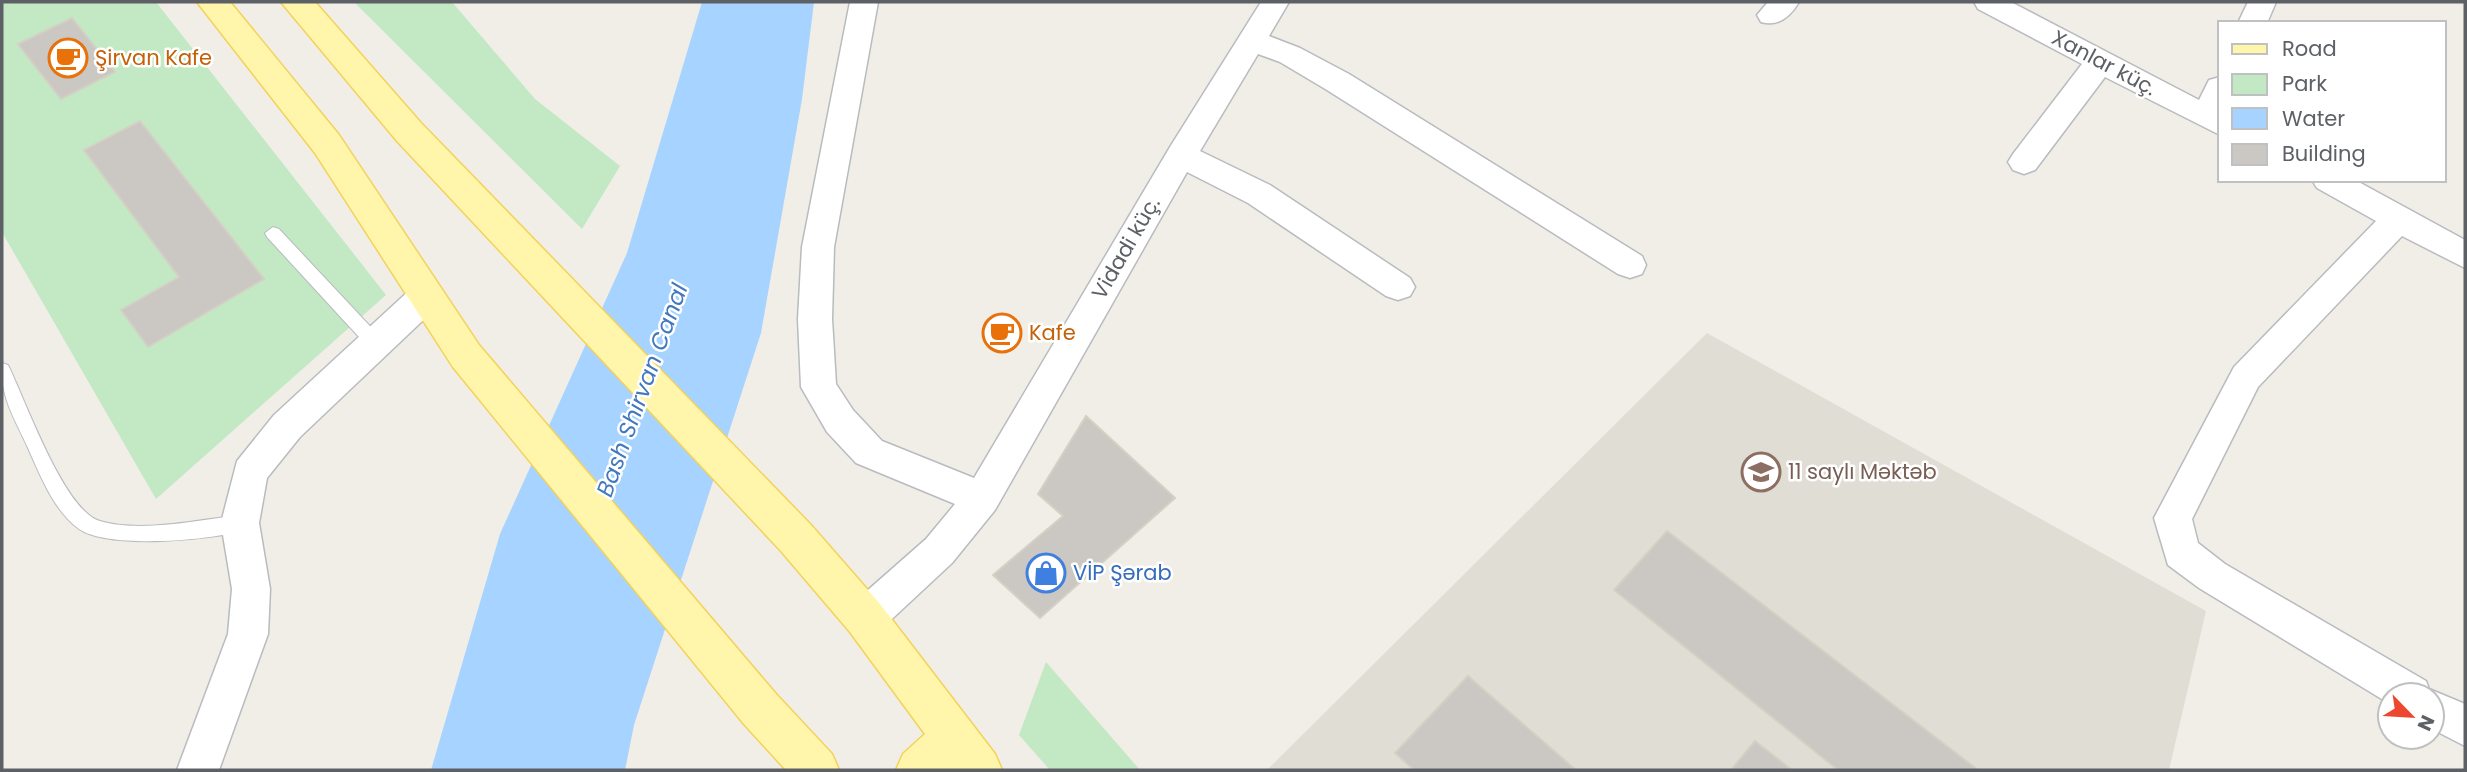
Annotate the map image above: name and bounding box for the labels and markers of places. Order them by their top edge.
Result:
cafe icon: Şirvan Kafe [47,37,89,79]
place label: Şirvan Kafe [95,43,212,72]
cafe icon: Kafe [981,312,1023,354]
place label: Kafe [1029,318,1076,347]
school or university icon: 11 saylı Məktəb [1740,451,1782,493]
place label: 11 saylı Məktəb [1788,457,1937,486]
shop icon: VİP Şərab [1025,552,1067,594]
place label: VİP Şərab [1073,558,1172,587]

